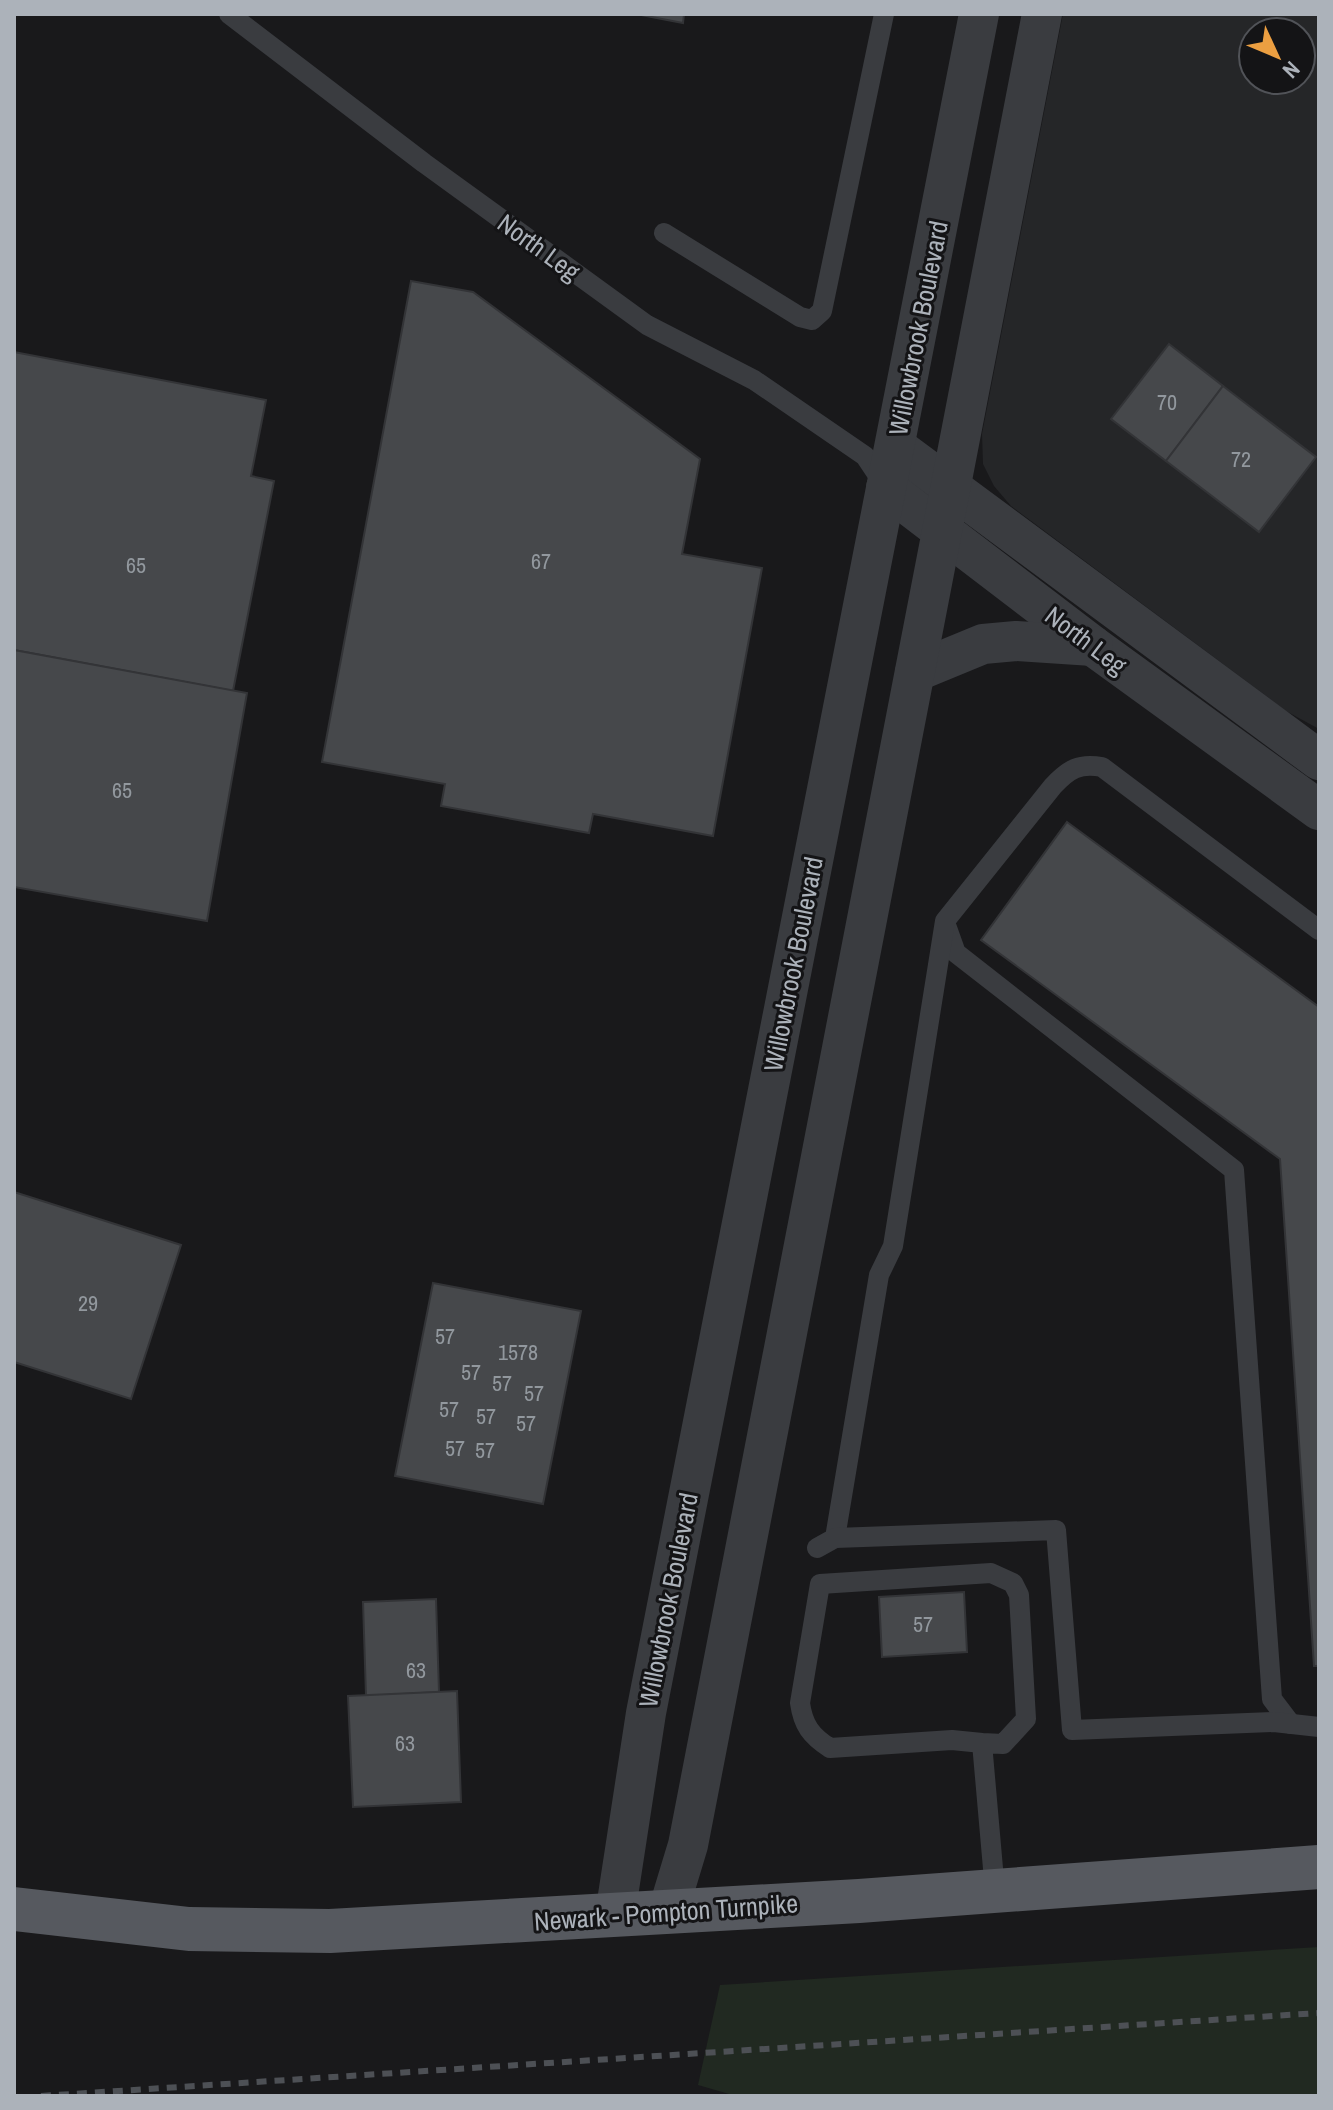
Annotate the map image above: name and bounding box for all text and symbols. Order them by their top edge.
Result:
north arrow [1237,16,1317,96]
text: N [1276,55,1307,85]
street label: North Leg [491,205,587,289]
street label: Willowbrook Boulevard [880,218,956,438]
house number: 70 [1157,387,1177,417]
house number: 72 [1231,444,1251,474]
house number: 67 [531,546,551,576]
house number: 65 [126,550,146,580]
street label: North Leg [1038,598,1134,682]
house number: 65 [112,775,132,805]
street label: Willowbrook Boulevard [755,854,831,1074]
house number: 29 [78,1288,98,1318]
house number: 57 [435,1321,455,1351]
house number: 1578 [498,1337,538,1367]
house number: 57 [461,1357,481,1387]
house number: 57 [492,1368,512,1398]
house number: 57 [524,1378,544,1408]
house number: 57 [439,1394,459,1424]
house number: 57 [476,1401,496,1431]
house number: 57 [516,1408,536,1438]
house number: 57 [445,1433,465,1463]
house number: 57 [475,1435,495,1465]
street label: Willowbrook Boulevard [630,1490,706,1710]
house number: 57 [913,1609,933,1639]
house number: 63 [406,1655,426,1685]
house number: 63 [395,1728,415,1758]
street label: Newark - Pompton Turnpike [533,1885,799,1939]

